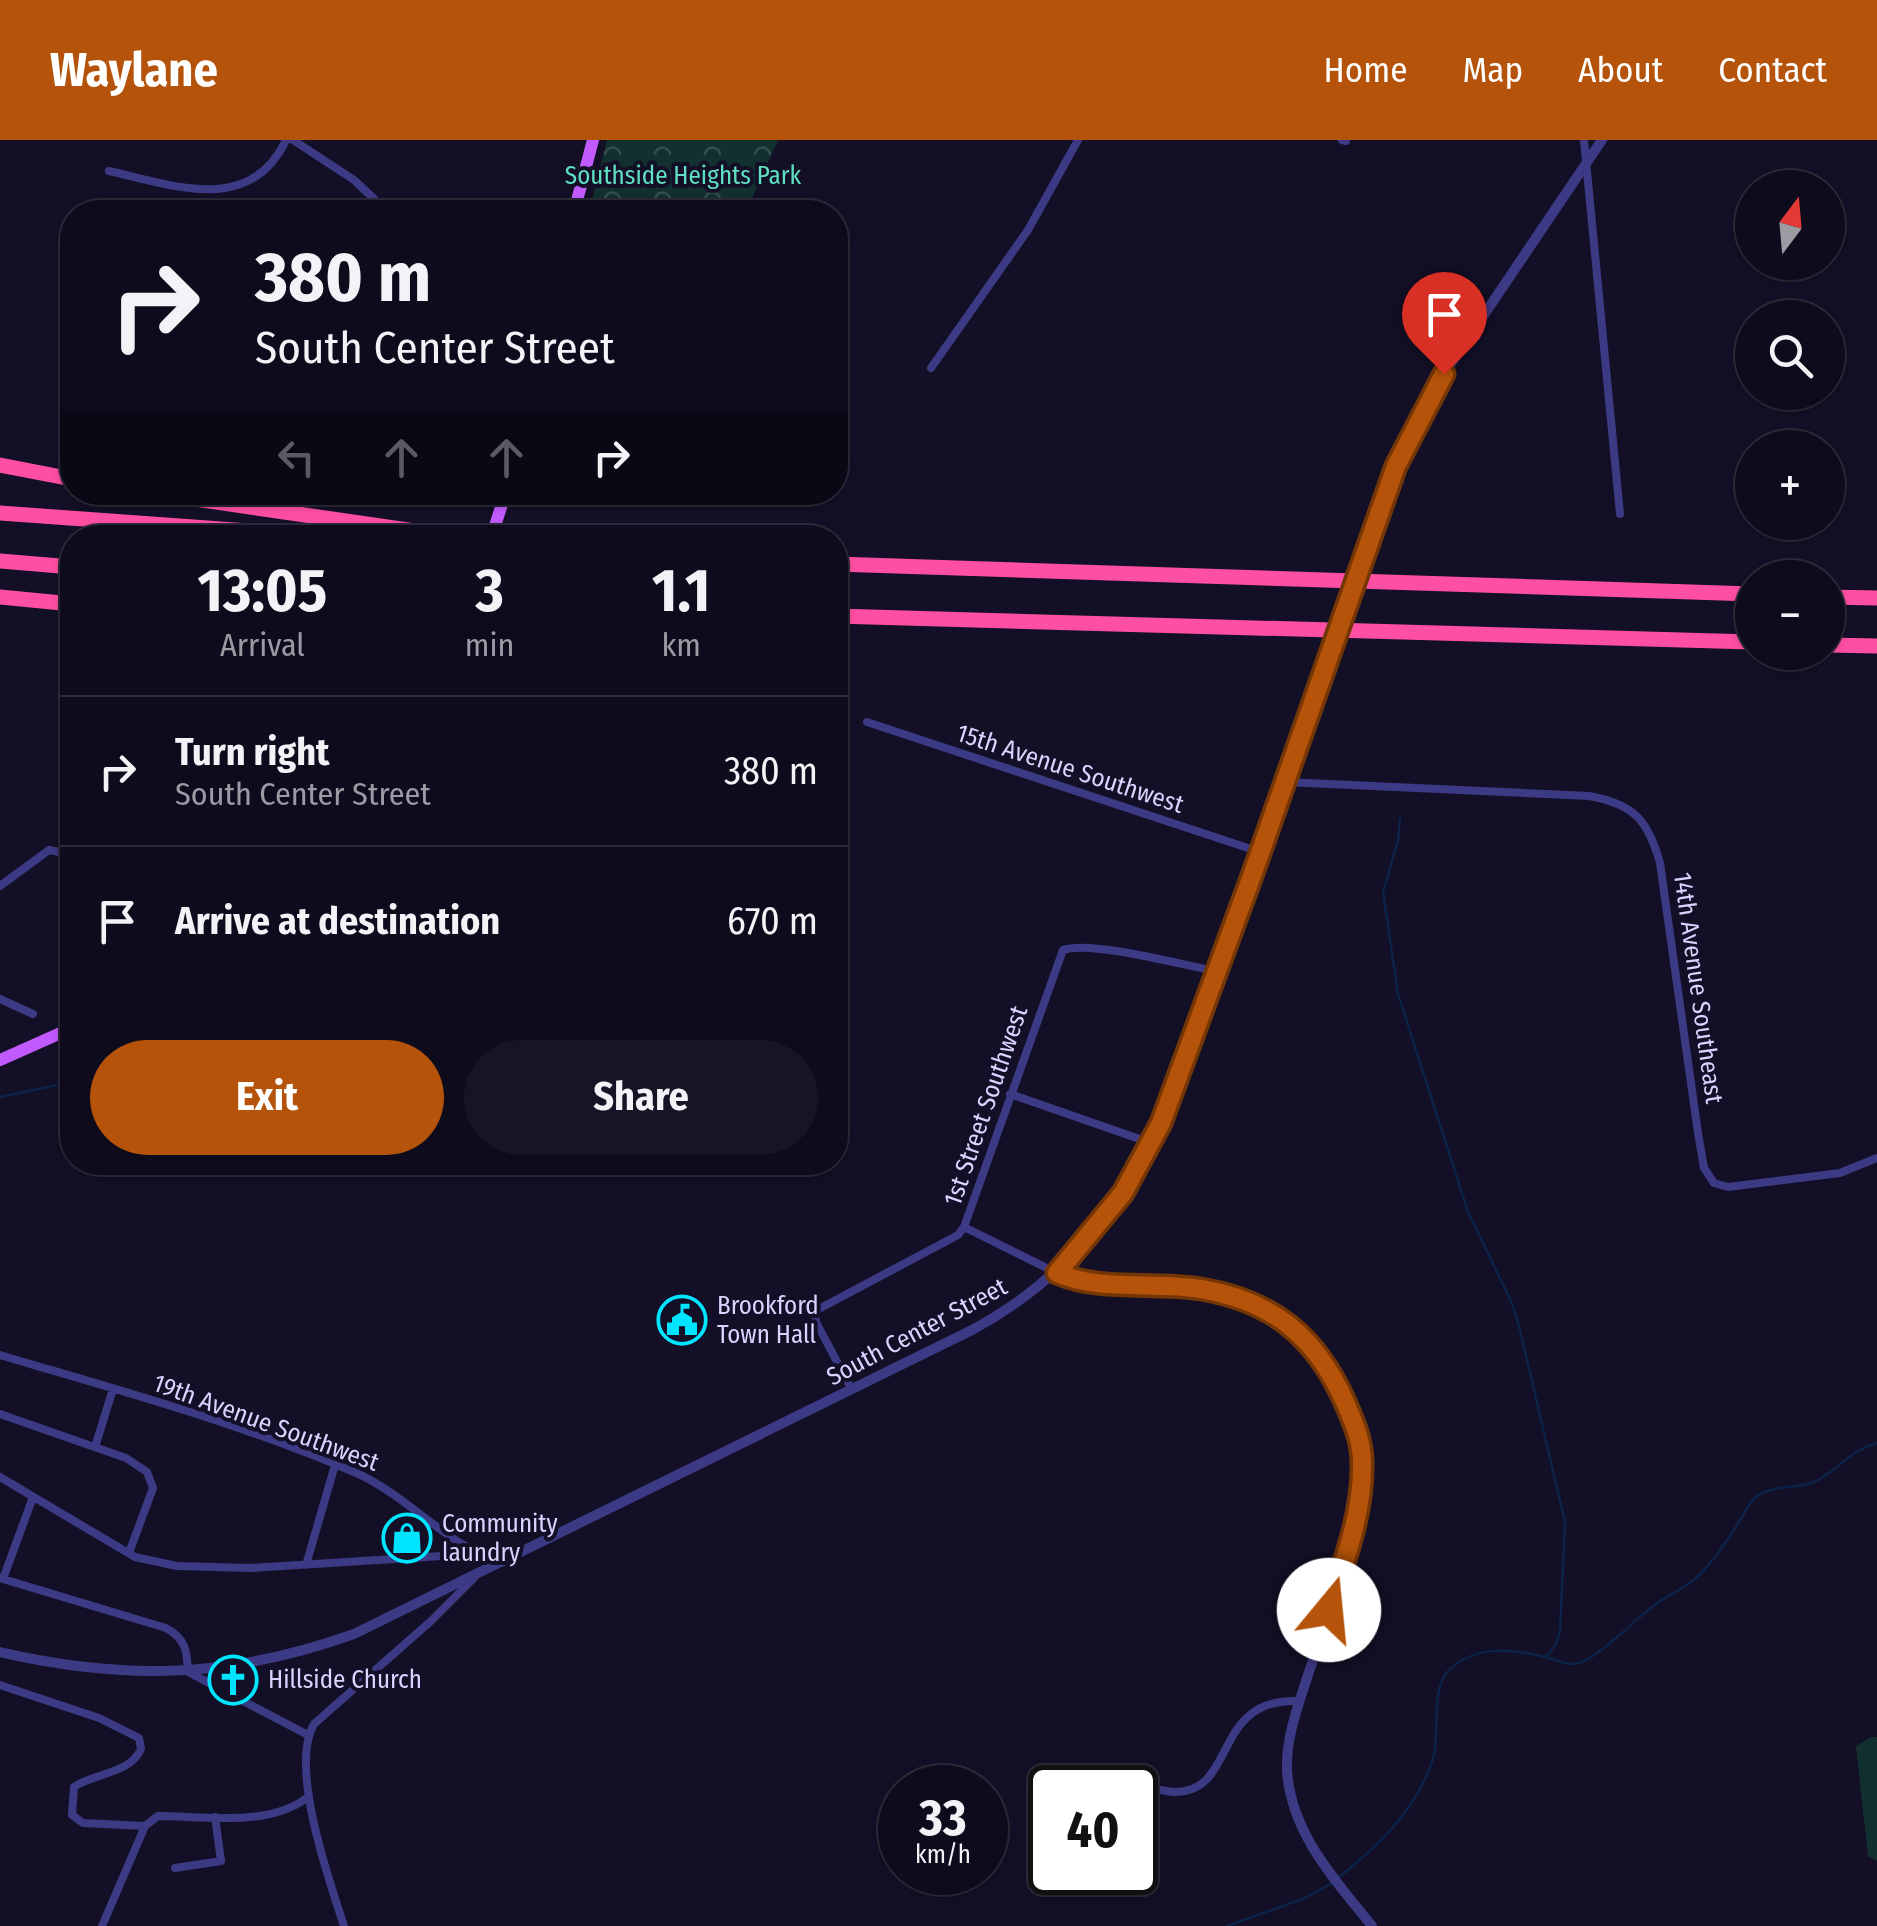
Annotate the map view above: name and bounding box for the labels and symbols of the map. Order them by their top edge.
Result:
park label: Southside Heights Park [565,161,802,191]
north arrow [1735,170,1845,280]
pin [1402,272,1487,375]
street label: 15th Avenue Southwest [953,718,1188,820]
street label: 14th Avenue Southeast [1667,870,1729,1106]
street label: 1st Street Southwest [938,1001,1035,1210]
street label: South Center Street [822,1271,1013,1392]
place label: Brookford Town Hall [717,1291,819,1350]
public building icon: Brookford Town Hall [656,1294,708,1346]
street label: 19th Avenue Southwest [149,1368,384,1478]
place label: Community laundry [442,1509,558,1568]
shop icon: Community laundry [381,1512,433,1564]
position arrow [1277,1558,1381,1662]
church icon: Hillside Church [207,1654,259,1706]
place label: Hillside Church [268,1665,422,1695]
speed limit sign: 40 [1028,1765,1158,1895]

